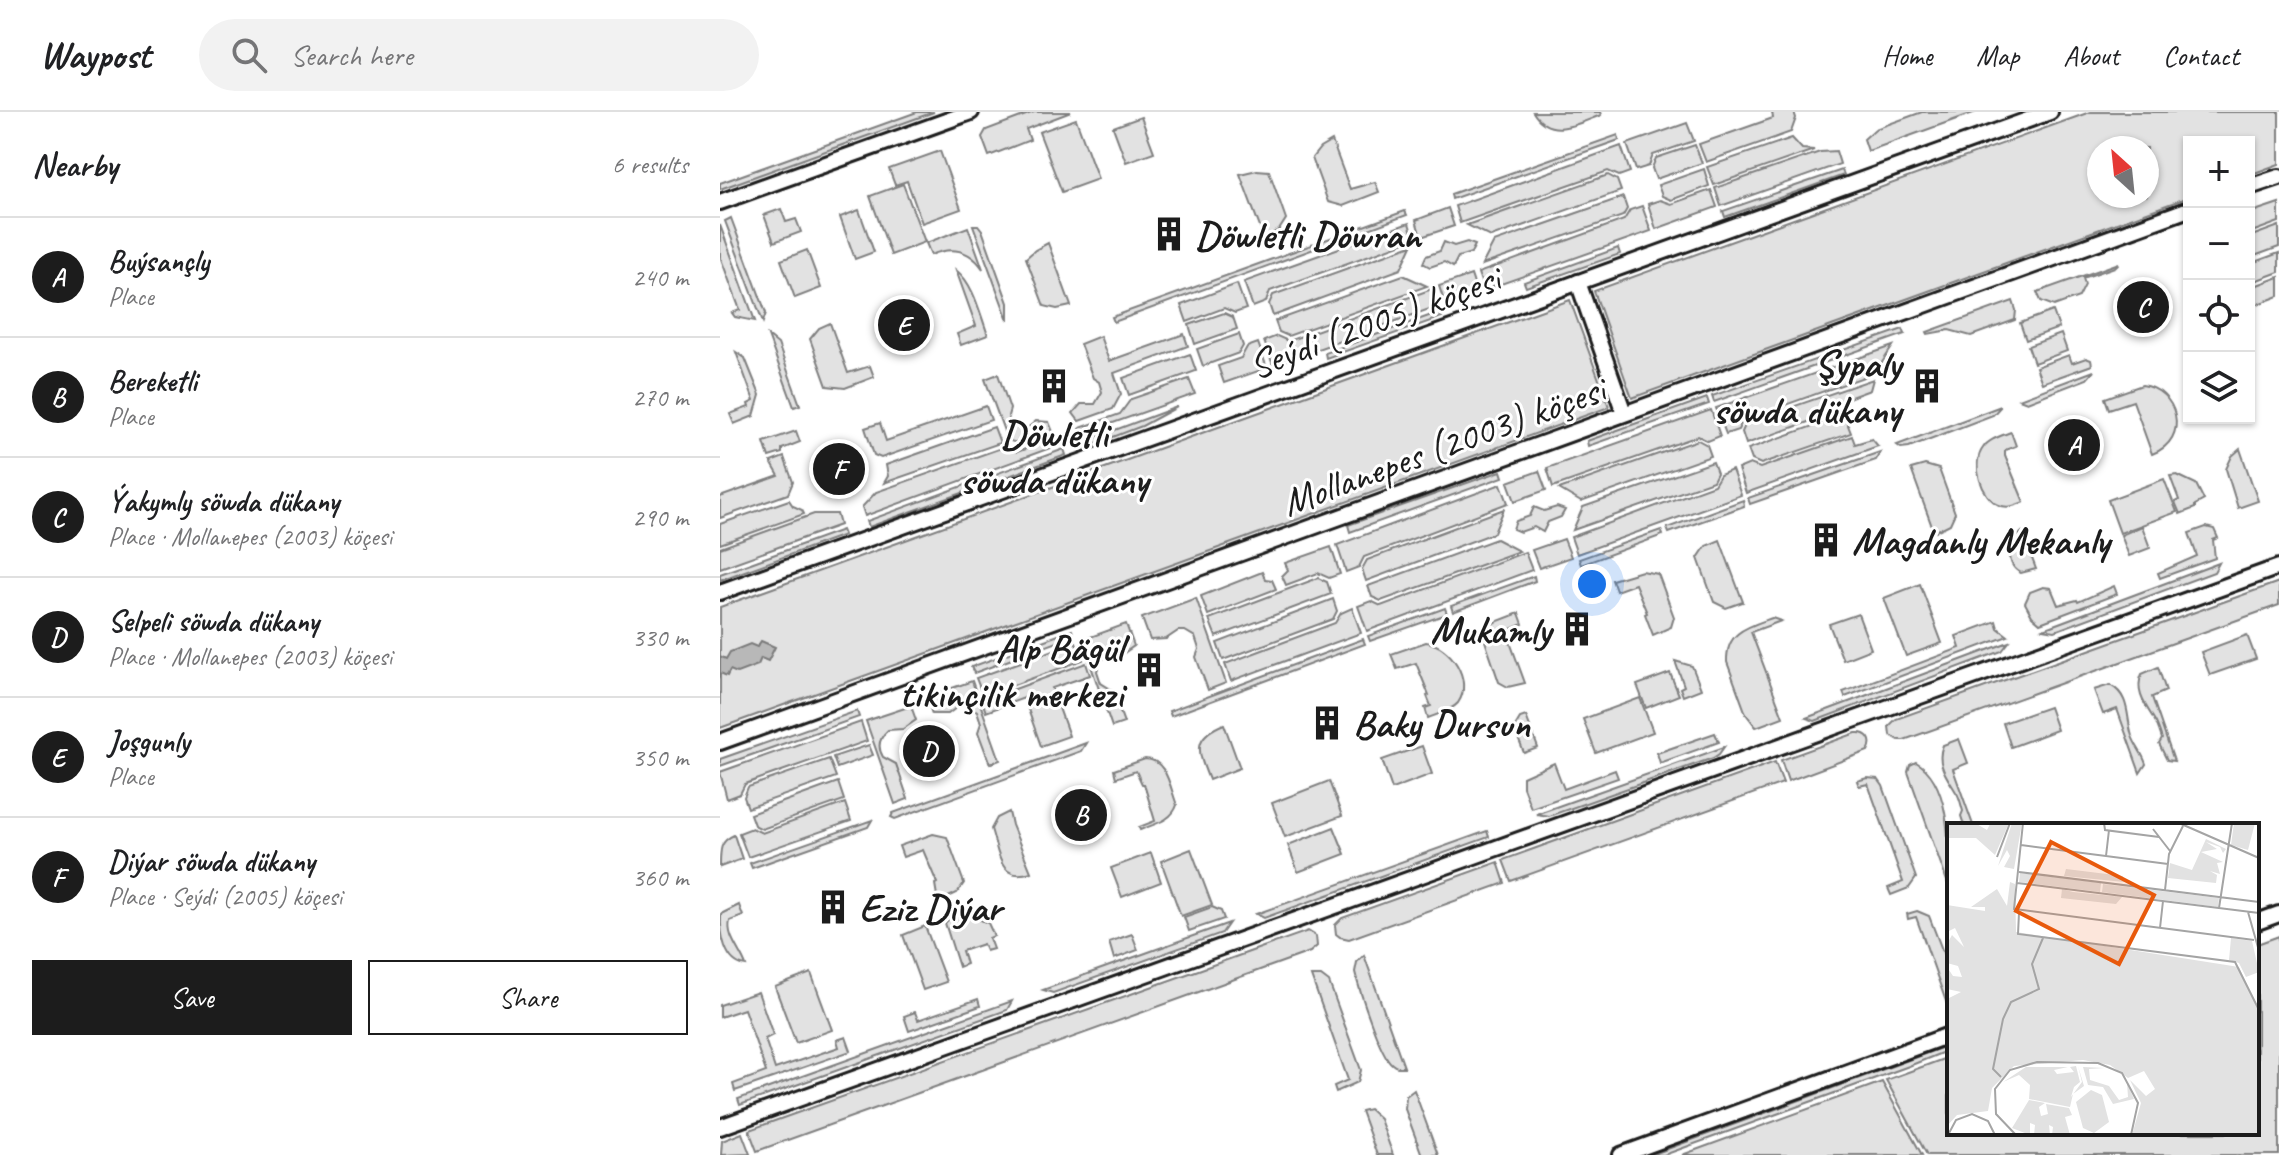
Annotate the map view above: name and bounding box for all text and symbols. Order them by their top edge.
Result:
search box [199,19,759,91]
text: Waypost [40,32,151,79]
icon: search [227,33,271,77]
text: Search here [291,36,413,74]
text: Home [1882,38,1932,73]
text: Map [1976,38,2019,73]
text: About [2063,38,2119,73]
text: Contact [2163,38,2239,73]
north arrow [2087,136,2159,208]
map controls [2183,136,2255,424]
button: + [2183,136,2255,208]
text: Nearby [32,143,118,186]
text: 6 results [612,148,688,181]
button: − [2183,208,2255,280]
place label: Döwletli Döwran [1195,210,1423,260]
building icon: Döwletli Döwran [1150,215,1188,253]
text: Buýsançly [108,242,209,280]
street label: Seýdi (2005) köçesi [1242,252,1511,390]
text: A [51,261,65,294]
text: 240 m [632,261,688,294]
pin: C [2117,277,2169,337]
text: Place [108,280,154,313]
button: locate [2183,280,2255,352]
pin: E [878,295,930,355]
place label: Şypaly söwda dükany [1713,339,1905,435]
button: layers [2183,352,2255,424]
text: Bereketli [108,362,197,400]
street label: Mollanepes (2003) köçesi [1275,363,1616,528]
building icon: Döwletli söwda dükany [1035,367,1073,405]
building icon: Şypaly söwda dükany [1908,367,1946,405]
text: B [51,381,65,414]
text: 270 m [632,381,688,414]
text: Place [108,400,154,433]
place label: Döwletli söwda dükany [960,409,1152,505]
pin: A [2048,415,2100,475]
pin: F [813,439,865,499]
text: Ýakymly söwda dükany [108,482,339,520]
text: C [52,501,64,534]
text: 290 m [632,501,688,534]
place label: Magdanly Mekanly [1852,516,2114,566]
text: Place · Mollanepes (2003) köçesi [108,520,392,553]
building icon: Magdanly Mekanly [1807,521,1845,559]
your location [1572,564,1612,604]
text: Selpeli söwda dükany [108,602,319,640]
place label: Mukamly [1430,605,1554,655]
building icon: Mukamly [1558,610,1596,648]
text: D [50,621,66,654]
text: 330 m [632,621,688,654]
place label: Alp Bägül tikinçilik merkezi [900,623,1131,719]
text: Place · Mollanepes (2003) köçesi [108,640,392,673]
building icon: Alp Bägül tikinçilik merkezi [1130,651,1168,689]
place label: Baky Dursun [1353,699,1531,749]
building icon: Baky Dursun [1308,704,1346,742]
pin: D [903,721,955,781]
text: Joşgunly [108,722,190,760]
text: E [51,741,65,774]
text: 350 m [632,741,688,774]
text: Place [108,760,154,793]
pin: B [1055,785,1107,845]
inset map [1947,823,2259,1135]
text: Diýar söwda dükany [108,842,315,880]
text: F [52,861,64,894]
text: 360 m [632,861,688,894]
text: Place · Seýdi (2005) köçesi [108,880,342,913]
place label: Eziz Diýar [859,883,1006,933]
building icon: Eziz Diýar [814,888,852,926]
button: Save [32,960,352,1035]
button: Share [368,960,688,1035]

